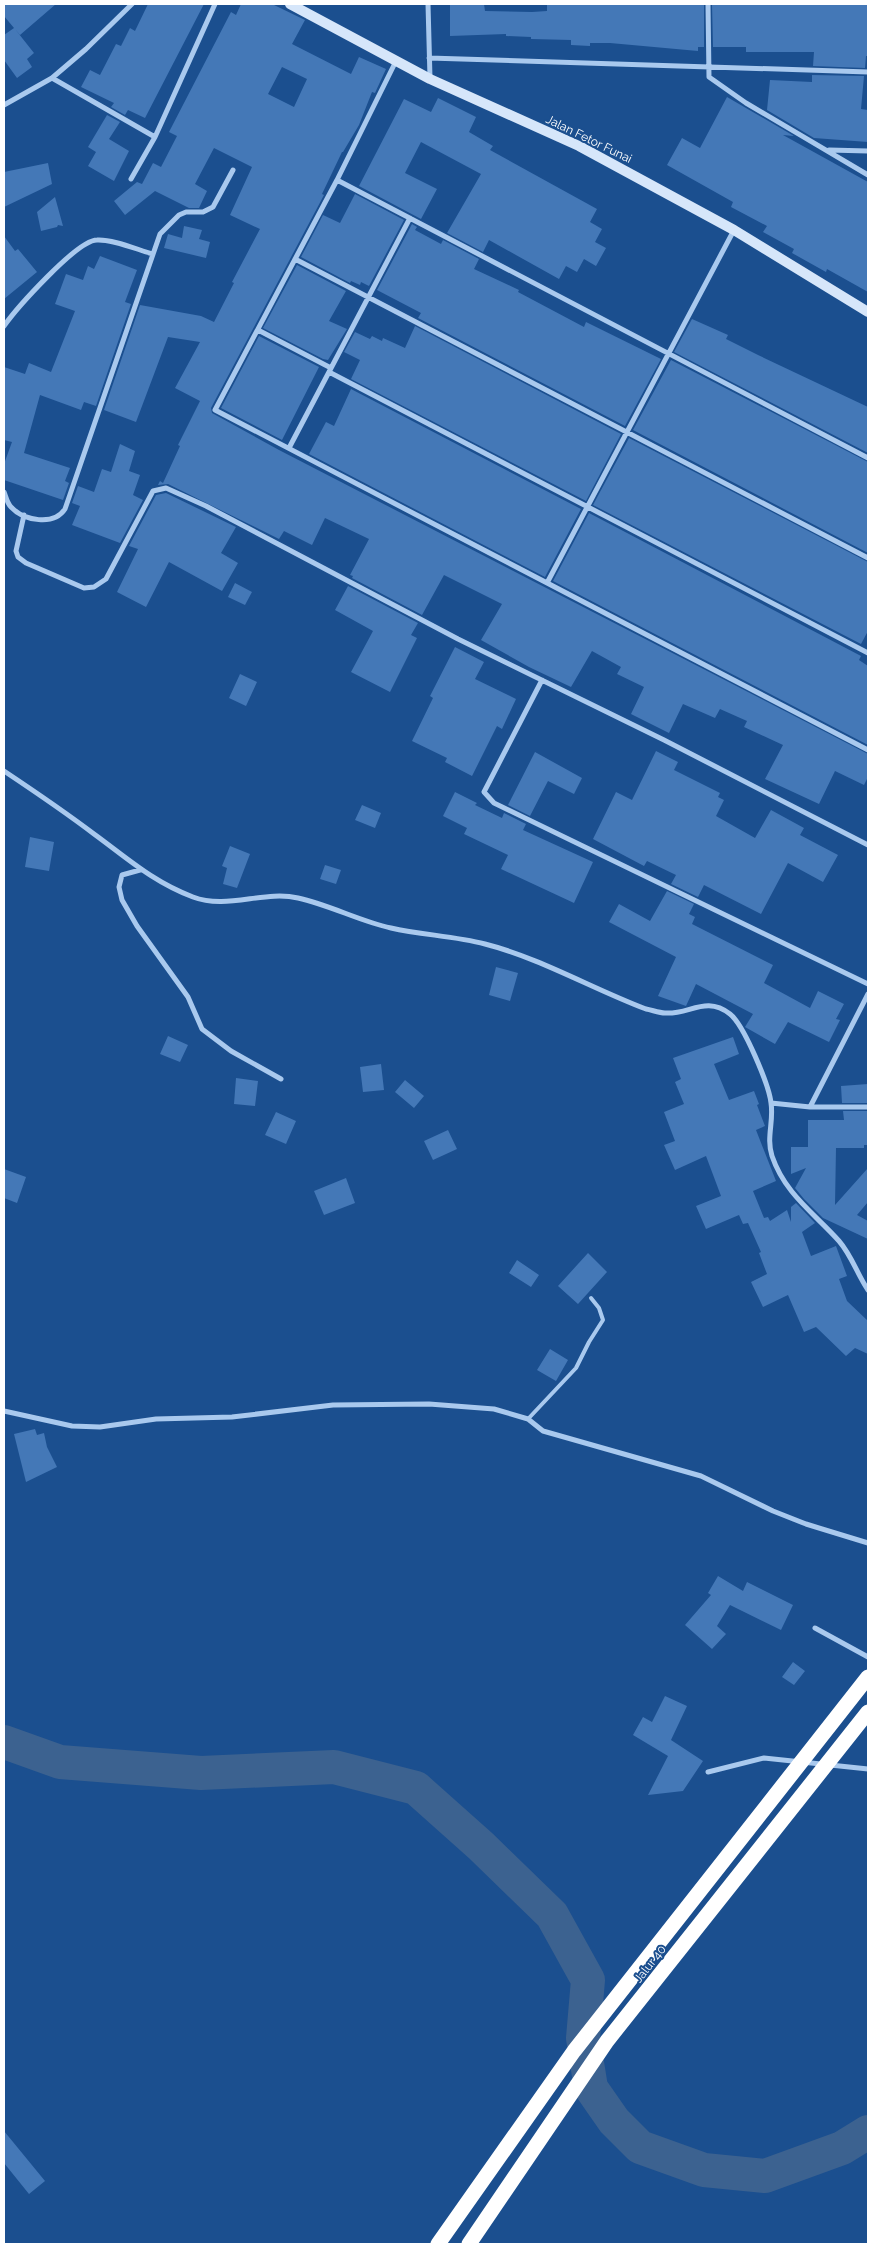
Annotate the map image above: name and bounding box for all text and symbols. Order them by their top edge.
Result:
street label: Jalan Fetor Funai [544,112,634,166]
street label: Jalur 40 [631,1943,669,1985]

